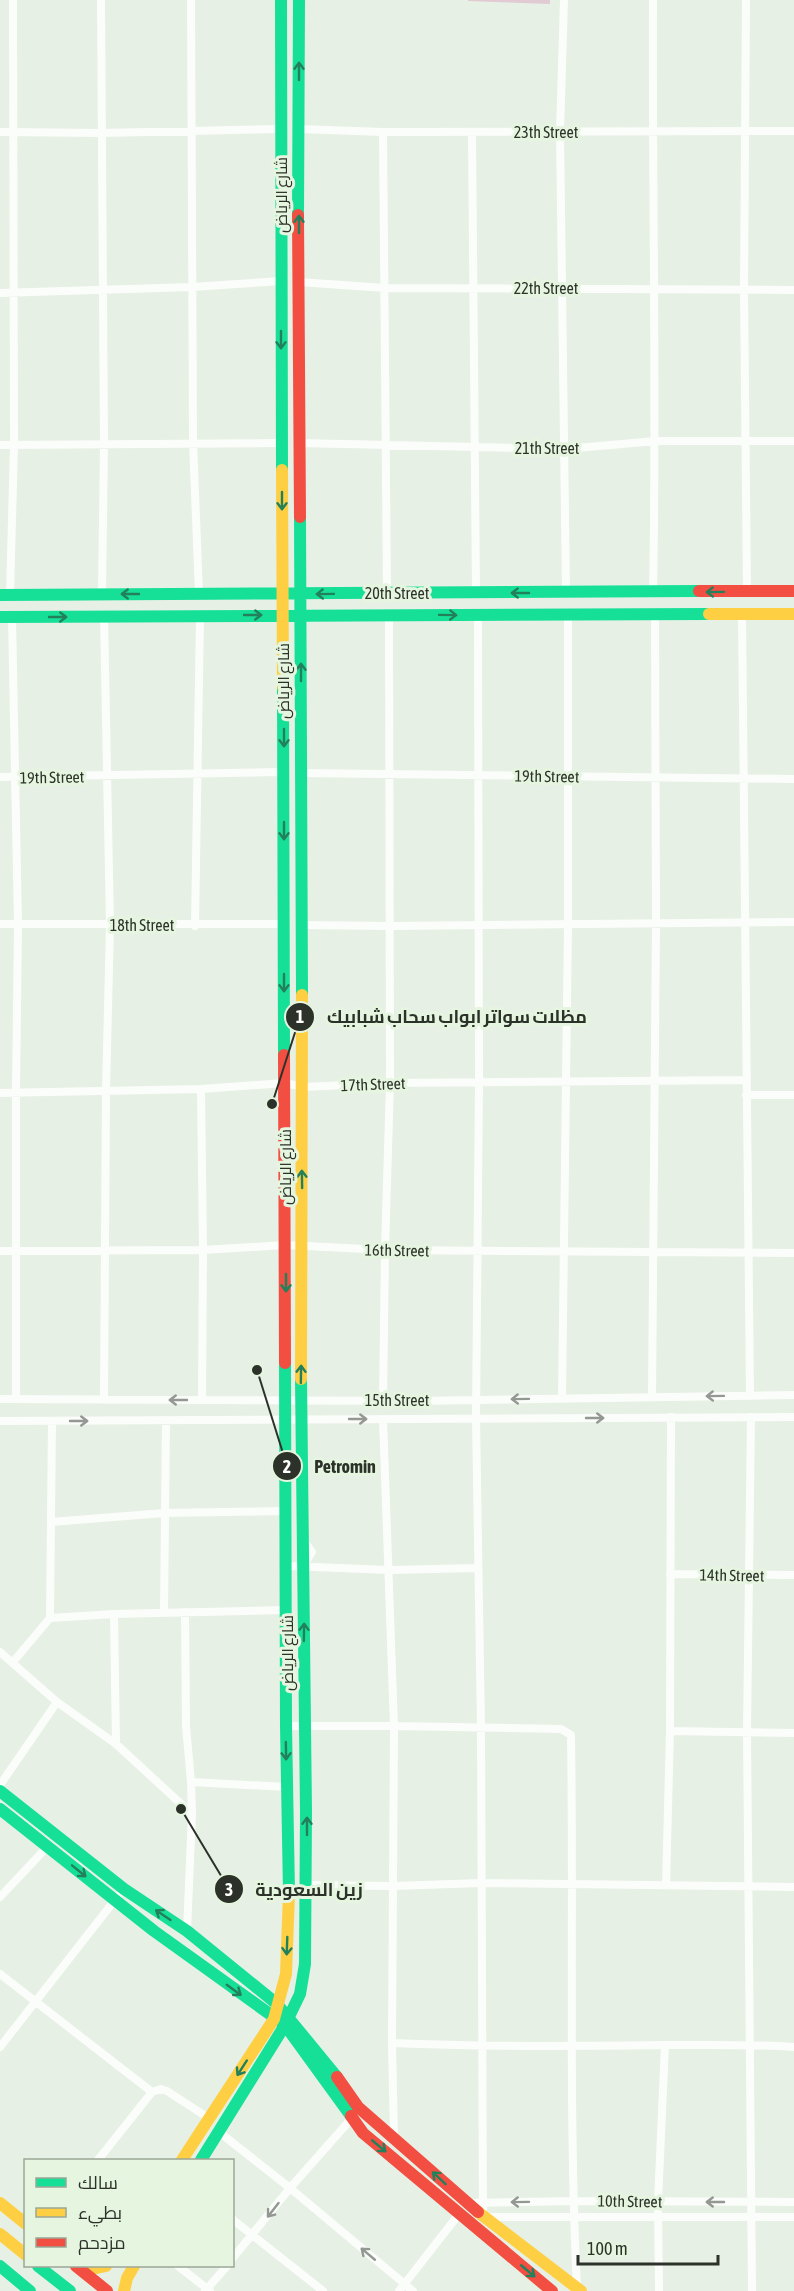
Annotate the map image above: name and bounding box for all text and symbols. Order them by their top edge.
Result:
one-way arrow [293,61,305,81]
street label: 23th Street [514,123,579,141]
street label: شارع الرياض [272,157,293,233]
one-way arrow [293,214,304,234]
street label: 22th Street [514,279,579,297]
one-way arrow [275,329,287,349]
street label: 21th Street [515,439,580,457]
one-way arrow [276,491,288,511]
street label: 20th Street [365,584,430,602]
one-way arrow [705,586,725,598]
one-way arrow [510,587,530,599]
one-way arrow [120,588,140,600]
one-way arrow [315,588,335,599]
one-way arrow [243,610,263,621]
one-way arrow [438,610,458,621]
one-way arrow [48,611,68,623]
street label: شارع الرياض [274,643,295,719]
one-way arrow [295,663,307,683]
one-way arrow [278,728,290,748]
street label: 19th Street [514,766,580,786]
street label: 19th Street [19,767,85,787]
one-way arrow [278,820,290,840]
street label: 18th Street [110,916,175,934]
one-way arrow [278,972,290,992]
callout: مظلات سواتر ابواب سحاب شبابيك [285,999,599,1035]
text: 1 [296,1006,304,1027]
text: مظلات سواتر ابواب سحاب شبابيك [327,1006,587,1028]
street label: 17th Street [340,1074,406,1094]
street label: شارع الرياض [276,1129,297,1205]
one-way arrow [296,1169,308,1189]
street label: 16th Street [364,1240,430,1260]
one-way arrow [280,1272,292,1292]
one-way arrow [295,1364,307,1384]
one-way arrow [705,1390,725,1402]
street label: 15th Street [365,1391,430,1409]
one-way arrow [510,1393,530,1405]
one-way arrow [168,1394,188,1406]
one-way arrow [585,1412,605,1424]
one-way arrow [348,1413,368,1425]
one-way arrow [69,1415,89,1427]
callout: Petromin [272,1448,388,1484]
text: 2 [283,1456,291,1477]
text: Petromin [314,1456,376,1477]
street label: 14th Street [699,1565,765,1585]
street label: شارع الرياض [278,1615,299,1691]
one-way arrow [298,1622,310,1642]
one-way arrow [281,1740,292,1760]
one-way arrow [301,1817,312,1837]
one-way arrow [71,1864,86,1878]
callout: زين السعودية [214,1871,375,1907]
text: 3 [225,1879,233,1900]
text: زين السعودية [255,1879,363,1901]
one-way arrow [155,1909,171,1921]
one-way arrow [281,1935,292,1955]
one-way arrow [225,1983,241,1996]
one-way arrow [236,2059,248,2076]
one-way arrow [371,2140,387,2153]
legend [24,2159,234,2267]
one-way arrow [432,2171,447,2185]
text: سالك [78,2172,118,2193]
street label: 10th Street [597,2191,663,2211]
one-way arrow [510,2196,530,2208]
one-way arrow [705,2196,725,2208]
text: بطيء [78,2202,122,2227]
one-way arrow [267,2202,280,2218]
scale bar [578,2228,718,2266]
text: مزدحم [78,2232,126,2255]
text: 100 m [587,2238,628,2259]
one-way arrow [360,2247,376,2260]
one-way arrow [520,2265,536,2278]

